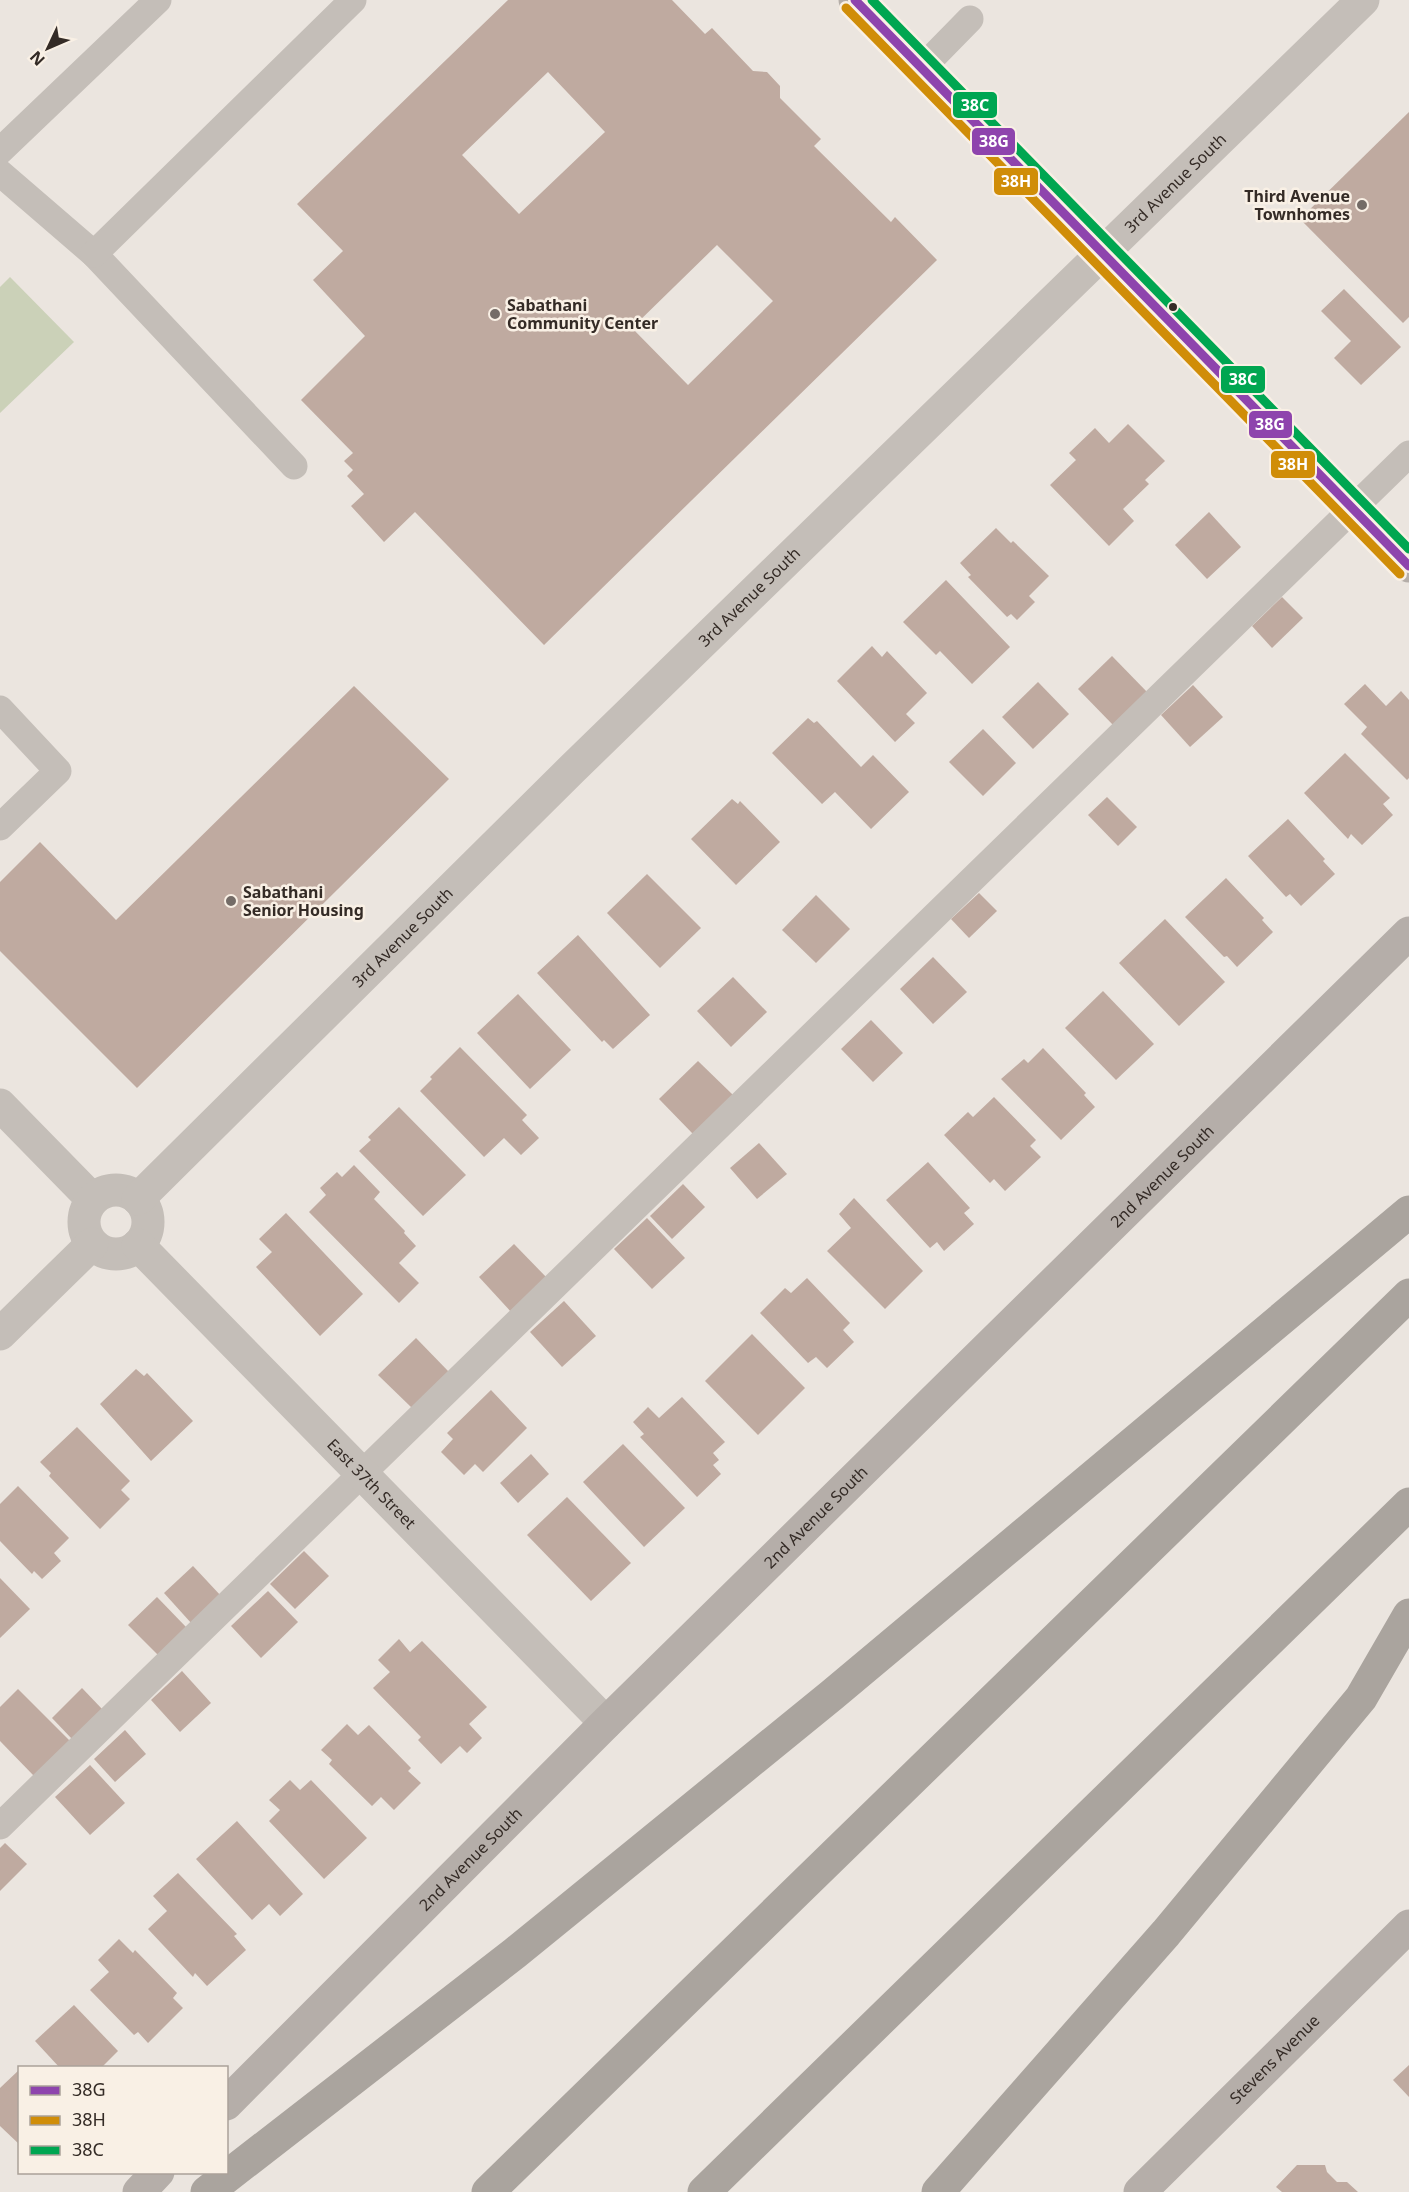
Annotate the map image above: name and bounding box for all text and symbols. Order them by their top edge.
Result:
north arrow [18,18,78,78]
text: N [25,46,50,71]
line badge: 38C [952,91,998,119]
text: 38C [961,94,989,116]
line badge: 38G [971,127,1016,156]
street label: 3rd Avenue South [1119,128,1231,237]
text: 38G [979,130,1009,152]
line badge: 38H [993,167,1039,196]
text: 38H [1001,170,1031,192]
place label: Third Avenue Townhomes [1244,185,1350,225]
marker: Third Avenue Townhomes [1355,198,1369,212]
place label: Sabathani Community Center [507,294,658,334]
unlabelled marker [1167,301,1179,313]
marker: Sabathani Community Center [488,307,502,321]
line badge: 38C [1220,365,1266,394]
text: 38C [1229,368,1257,390]
line badge: 38G [1248,410,1293,439]
text: 38G [1255,413,1285,435]
line badge: 38H [1270,450,1316,479]
text: 38H [1278,453,1308,475]
street label: 3rd Avenue South [693,542,805,651]
place label: Sabathani Senior Housing [243,881,364,921]
street label: 3rd Avenue South [347,882,458,992]
marker: Sabathani Senior Housing [224,894,238,908]
street label: 2nd Avenue South [1105,1120,1219,1232]
street label: East 37th Street [322,1434,421,1534]
street label: 2nd Avenue South [759,1461,872,1573]
street label: 2nd Avenue South [414,1803,527,1915]
street label: Stevens Avenue [1225,2010,1324,2109]
legend [18,2066,228,2174]
text: 38G [72,2077,106,2101]
text: 38H [72,2107,106,2131]
text: 38C [72,2137,104,2161]

